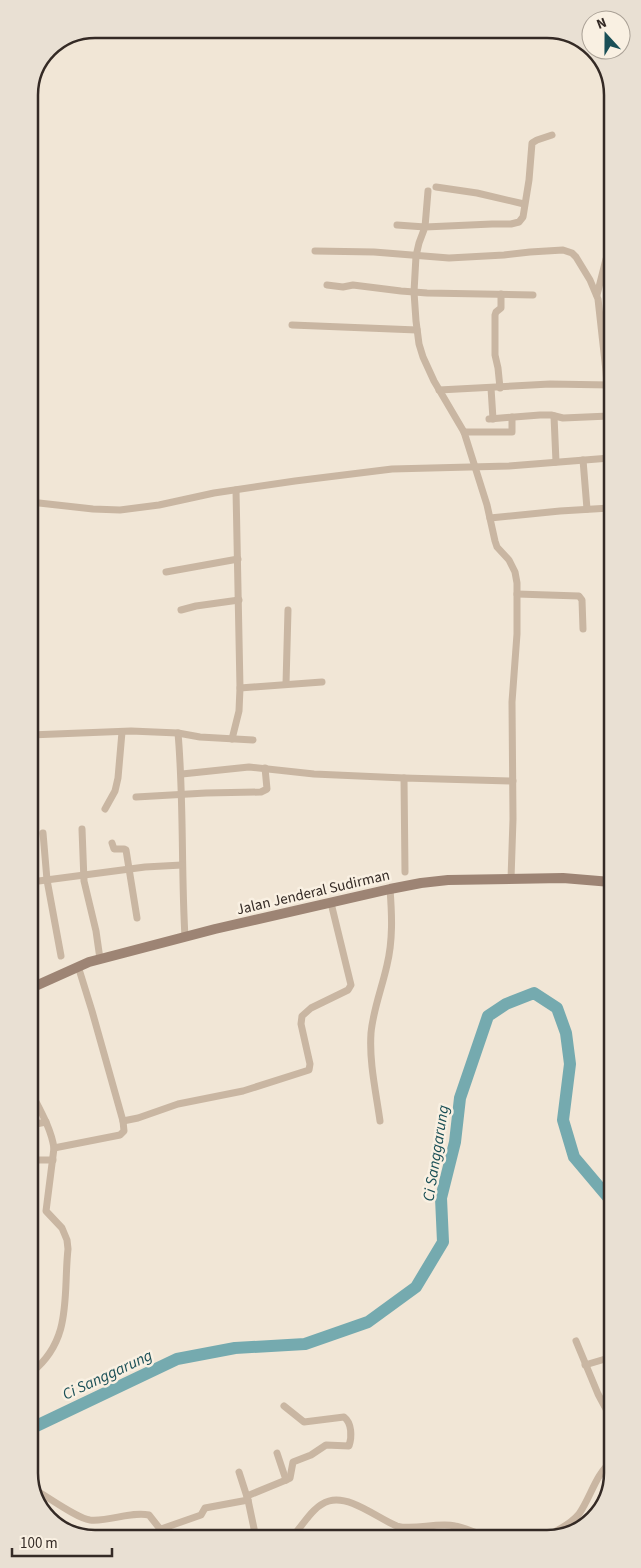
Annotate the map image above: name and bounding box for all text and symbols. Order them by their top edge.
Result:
north arrow [581,10,631,60]
text: N [594,13,610,35]
street label: Jalan Jenderal Sudirman [234,865,392,920]
water label: Ci Sanggarung [418,1103,454,1203]
water label: Ci Sanggarung [59,1344,156,1405]
scale bar [12,1526,112,1558]
text: 100 m [20,1533,58,1554]

